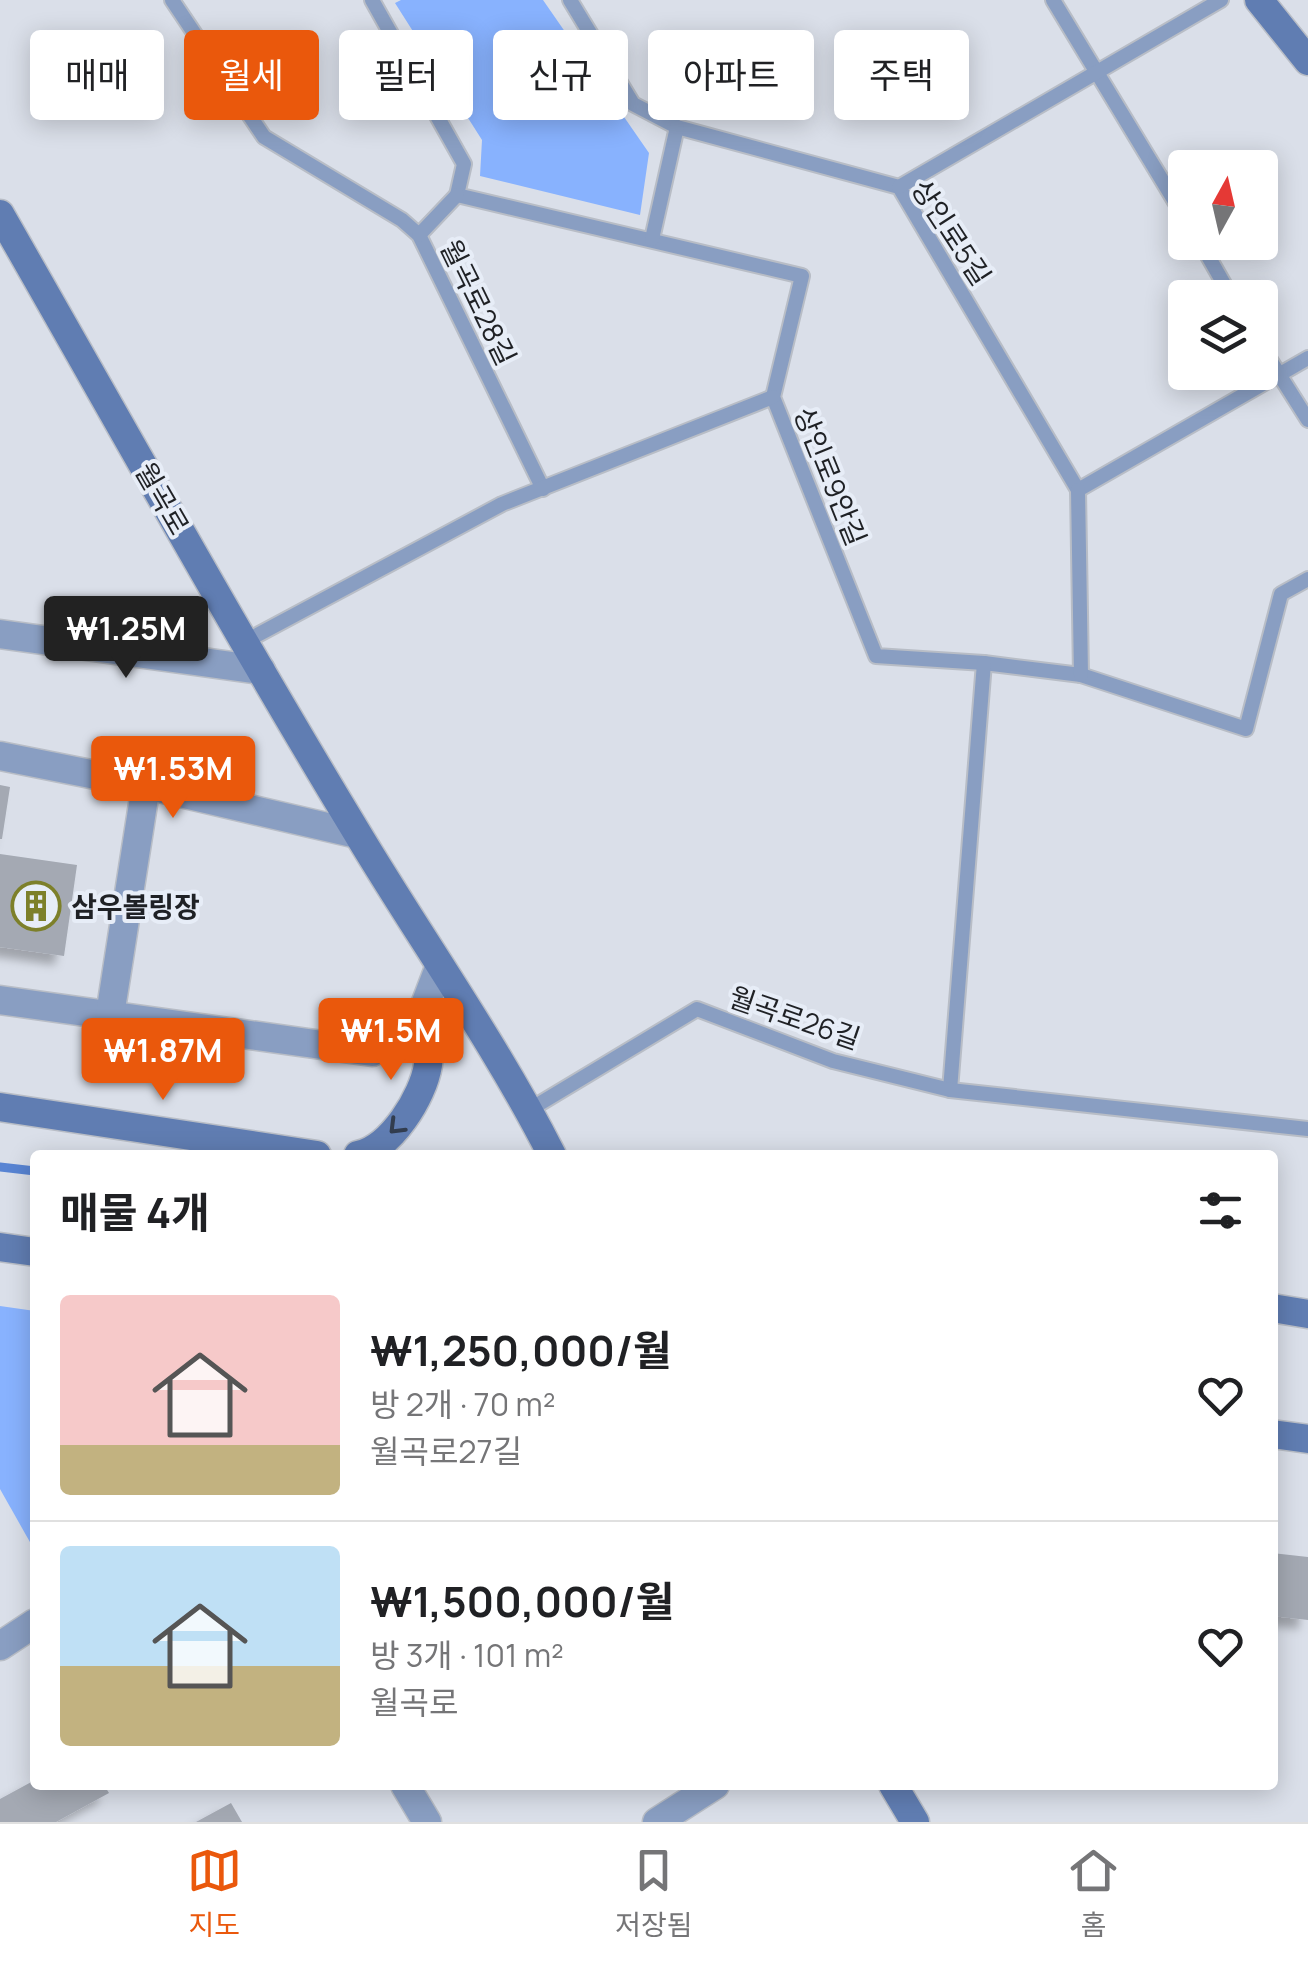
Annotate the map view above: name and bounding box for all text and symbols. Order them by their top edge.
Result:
chip: 매매 [30,30,164,120]
chip: 월세 [184,30,319,120]
chip: 필터 [339,30,473,120]
chip: 신규 [493,30,628,120]
chip: 아파트 [648,30,814,120]
chip: 주택 [834,30,969,120]
north arrow [1168,150,1278,260]
map controls [1168,150,1278,390]
street label: 상인로5길 [904,172,1000,292]
street label: 월곡로28길 [432,233,526,371]
button: layers [1168,280,1278,390]
street label: 상인로9안길 [786,401,876,551]
street label: 월곡로 [127,455,199,541]
pin: ₩1.25M [45,596,207,681]
text: ₩1.25M [66,606,186,650]
pin: ₩1.53M [92,736,254,821]
text: ₩1.53M [113,746,233,790]
building icon: 삼우볼링장 [10,880,62,932]
place label: 삼우볼링장 [71,887,200,925]
street label: 월곡로26길 [724,977,866,1057]
pin: ₩1.5M [321,998,461,1083]
text: ₩1.5M [341,1008,441,1052]
pin: ₩1.87M [82,1018,244,1103]
text: ₩1.87M [104,1028,222,1072]
one-way arrow [390,1115,408,1133]
text: 매물 4개 [60,1183,210,1241]
icon: filters [1193,1183,1248,1238]
text: ₩1,250,000/월 [370,1321,672,1379]
icon: home [140,1335,260,1455]
icon: heart [1193,1368,1248,1423]
text: 방 2개 · 70 m² [370,1382,556,1426]
text: 월곡로27길 [370,1429,522,1473]
text: ₩1,500,000/월 [370,1572,674,1630]
icon: home [140,1586,260,1706]
icon: heart [1193,1619,1248,1674]
text: 방 3개 · 101 m² [370,1633,564,1677]
text: 월곡로 [370,1680,458,1724]
tab: 지도 [187,1843,242,1943]
tab: 저장됨 [615,1843,693,1943]
tab: 홈 [1066,1843,1121,1943]

